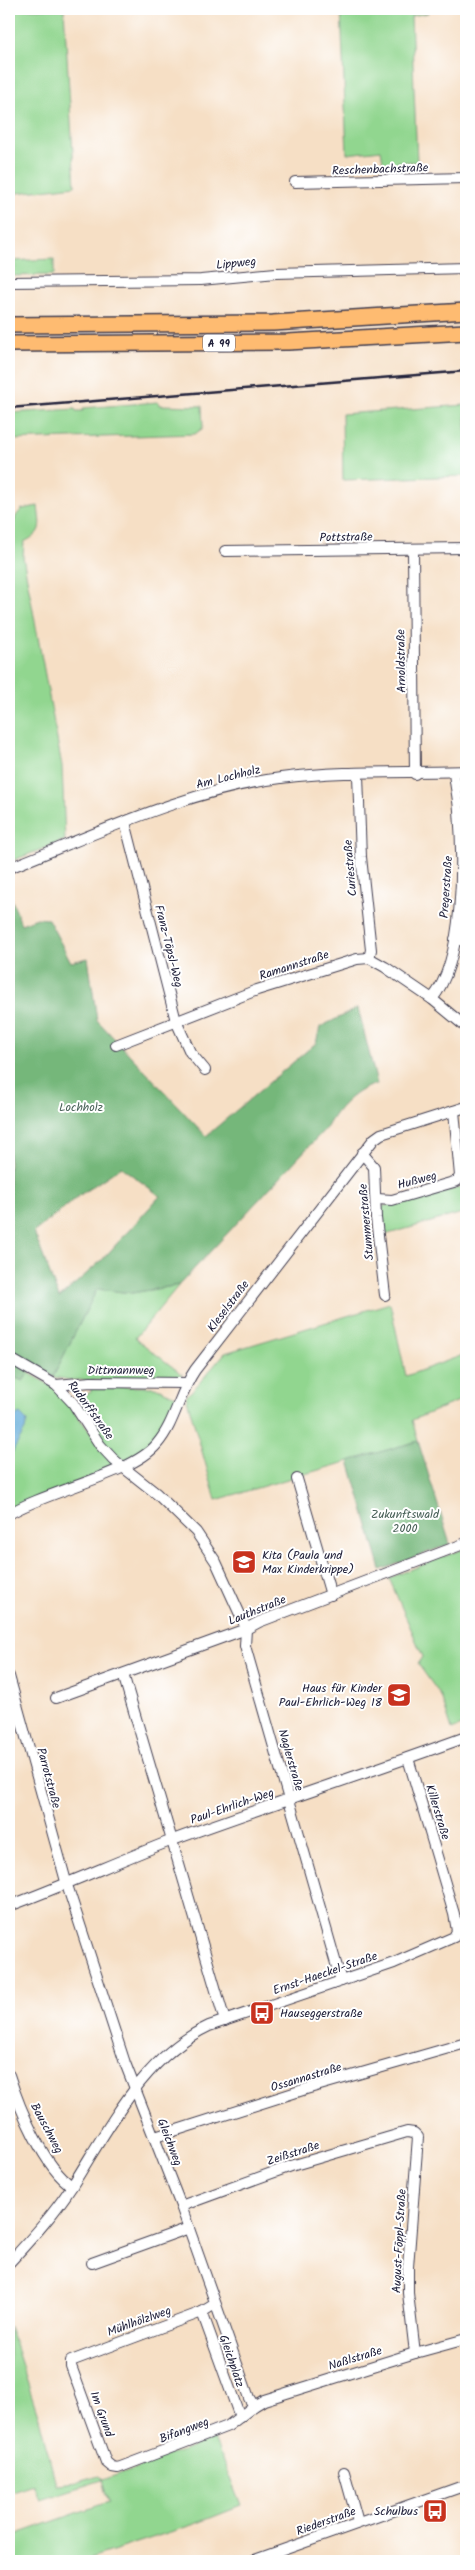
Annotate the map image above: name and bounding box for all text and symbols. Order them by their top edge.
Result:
street label: Reschenbachstraße [331,158,429,181]
street label: Lippweg [215,252,257,275]
road number: A 99 [203,334,235,352]
street label: Pottstraße [319,528,373,547]
street label: Arnoldstraße [391,628,412,693]
street label: Am Lochholz [194,760,262,795]
street label: Curiestraße [338,838,362,897]
street label: Pregerstraße [435,854,458,919]
street label: Franz-Töpsl-Weg [149,903,188,990]
street label: Ramannstraße [257,945,332,986]
park label: Lochholz [59,1098,103,1117]
street label: Hußweg [395,1166,439,1195]
street label: Stummerstraße [354,1182,379,1261]
street label: Kleselstraße [203,1276,255,1336]
street label: Dittmannweg [87,1361,155,1380]
street label: Rudorffstraße [63,1377,119,1444]
park label: Zukunftswald 2000 [371,1505,440,1538]
place label: Kita (Paula und Max Kinderkrippe) [262,1546,354,1579]
school or university icon: Kita (Paula und Max Kinderkrippe) [231,1549,257,1575]
street label: Lauthstraße [225,1590,289,1631]
place label: Haus für Kinder Paul-Ehrlich-Weg 18 [279,1679,383,1712]
school or university icon: Haus für Kinder Paul-Ehrlich-Weg 18 [386,1682,412,1708]
street label: Naglerstraße [273,1727,309,1794]
street label: Parrotstraße [31,1746,66,1811]
street label: Killerstraße [420,1782,455,1843]
street label: Paul-Ehrlich-Weg [188,1783,277,1830]
street label: Ernst-Haeckel-Straße [270,1946,381,2000]
bus stop icon: Hauseggerstraße [249,2000,275,2026]
place label: Hauseggerstraße [280,2004,363,2023]
street label: Ossannastraße [268,2057,345,2097]
street label: Bauschweg [25,2099,68,2157]
street label: Gleichweg [152,2116,187,2169]
street label: Zeißstraße [264,2136,323,2171]
street label: August-Föppl-Straße [387,2188,412,2294]
street label: Mühlhölzlweg [105,2301,174,2342]
street label: Gleichplatz [214,2332,249,2390]
street label: Naßlstraße [326,2341,385,2376]
street label: Im Grund [84,2389,119,2441]
street label: Bifangweg [157,2412,212,2449]
bus stop icon: Schulbus [422,2498,448,2524]
street label: Riederstraße [294,2502,359,2541]
place label: Schulbus [374,2502,418,2521]

